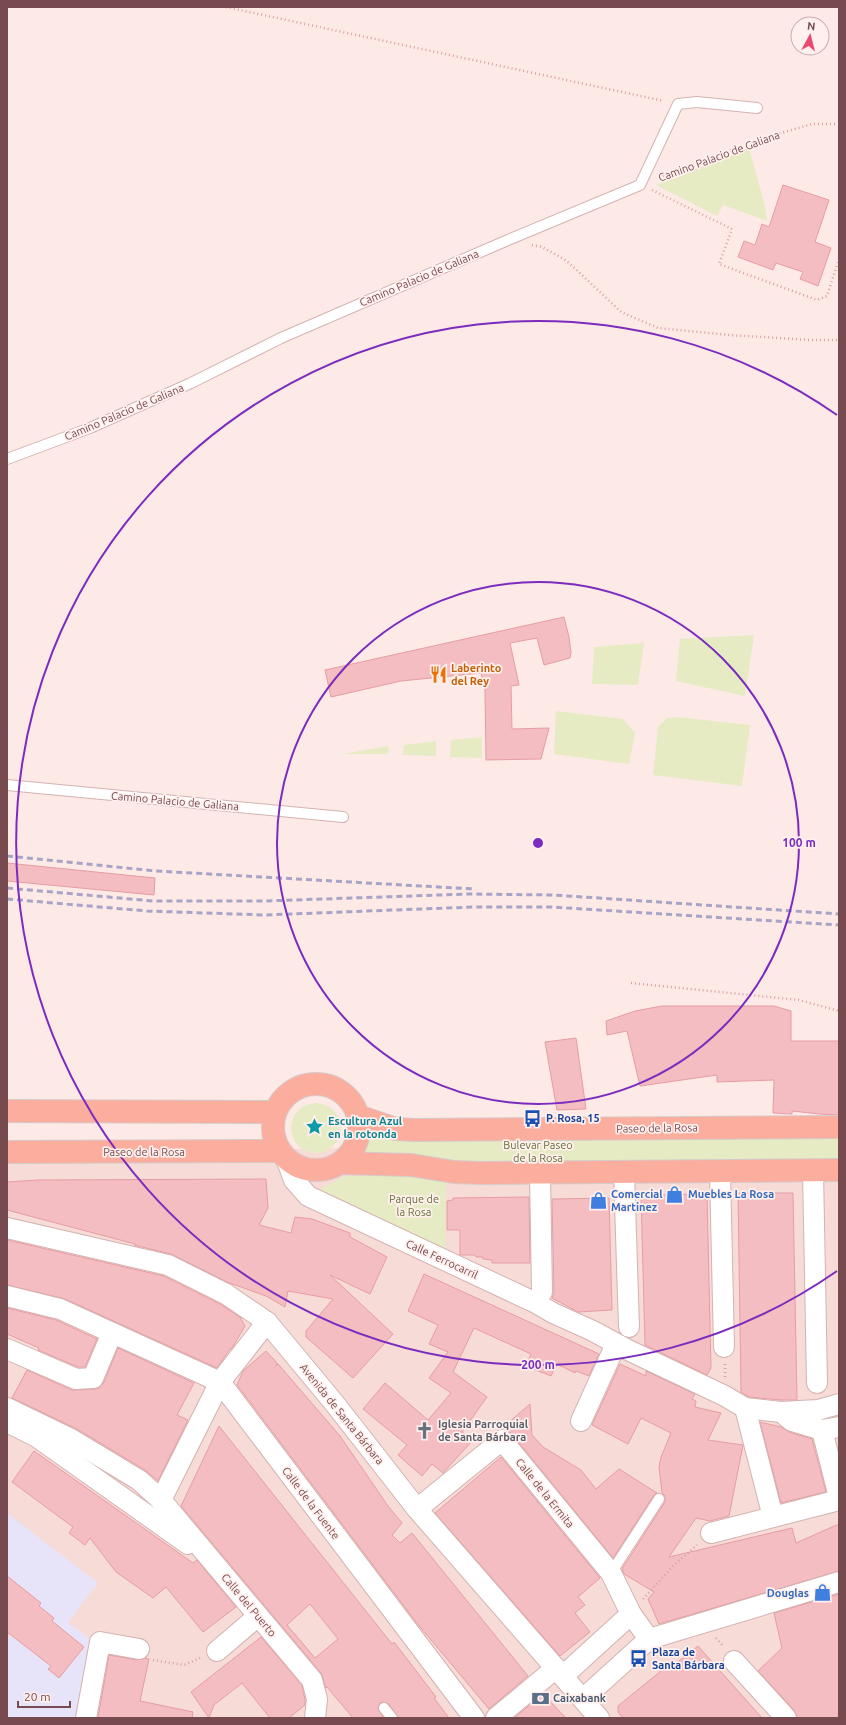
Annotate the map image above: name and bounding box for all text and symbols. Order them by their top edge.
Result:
north arrow [790,16,830,56]
text: N [806,20,816,33]
street label: Camino Palacio de Galiana [657,128,781,184]
street label: Camino Palacio de Galiana [358,247,480,309]
street label: Camino Palacio de Galiana [63,381,185,443]
place label: Laberinto del Rey [451,662,502,687]
restaurant icon: Laberinto del Rey [428,664,448,684]
street label: Camino Palacio de Galiana [111,789,239,813]
centre of rings [531,836,545,850]
text: 100 m [782,836,816,849]
bus stop icon: P. Rosa, 15 [523,1108,543,1128]
place label: P. Rosa, 15 [546,1112,600,1124]
place label: Escultura Azul en la rotonda [328,1115,403,1140]
place icon: Escultura Azul en la rotonda [305,1117,325,1137]
street label: Paseo de la Rosa [616,1121,698,1135]
park label: Bulevar Paseo de la Rosa [503,1139,573,1164]
street label: Paseo de la Rosa [103,1146,185,1158]
shop icon: Muebles La Rosa [665,1184,685,1204]
place label: Comercial Martinez [611,1188,663,1213]
place label: Muebles La Rosa [688,1188,774,1200]
shop icon: Comercial Martinez [588,1190,608,1210]
park label: Parque de la Rosa [389,1193,439,1218]
street label: Calle Ferrocarril [404,1237,480,1281]
text: 200 m [521,1358,555,1371]
street label: Avenida de Santa Bárbara [298,1361,386,1467]
place label: Iglesia Parroquial de Santa Bárbara [438,1418,529,1443]
church icon: Iglesia Parroquial de Santa Bárbara [415,1420,435,1440]
street label: Calle de la Ermita [513,1456,577,1530]
street label: Calle de la Fuente [280,1464,342,1542]
street label: Calle del Puerto [219,1571,279,1639]
shop icon: Douglas [812,1583,832,1603]
place label: Douglas [767,1587,809,1599]
place label: Plaza de Santa Bárbara [652,1646,725,1671]
bus stop icon: Plaza de Santa Bárbara [629,1648,649,1668]
scale bar [18,1683,70,1709]
bank icon: Caixabank [530,1688,550,1708]
text: 20 m [24,1690,51,1703]
place label: Caixabank [553,1692,607,1704]

